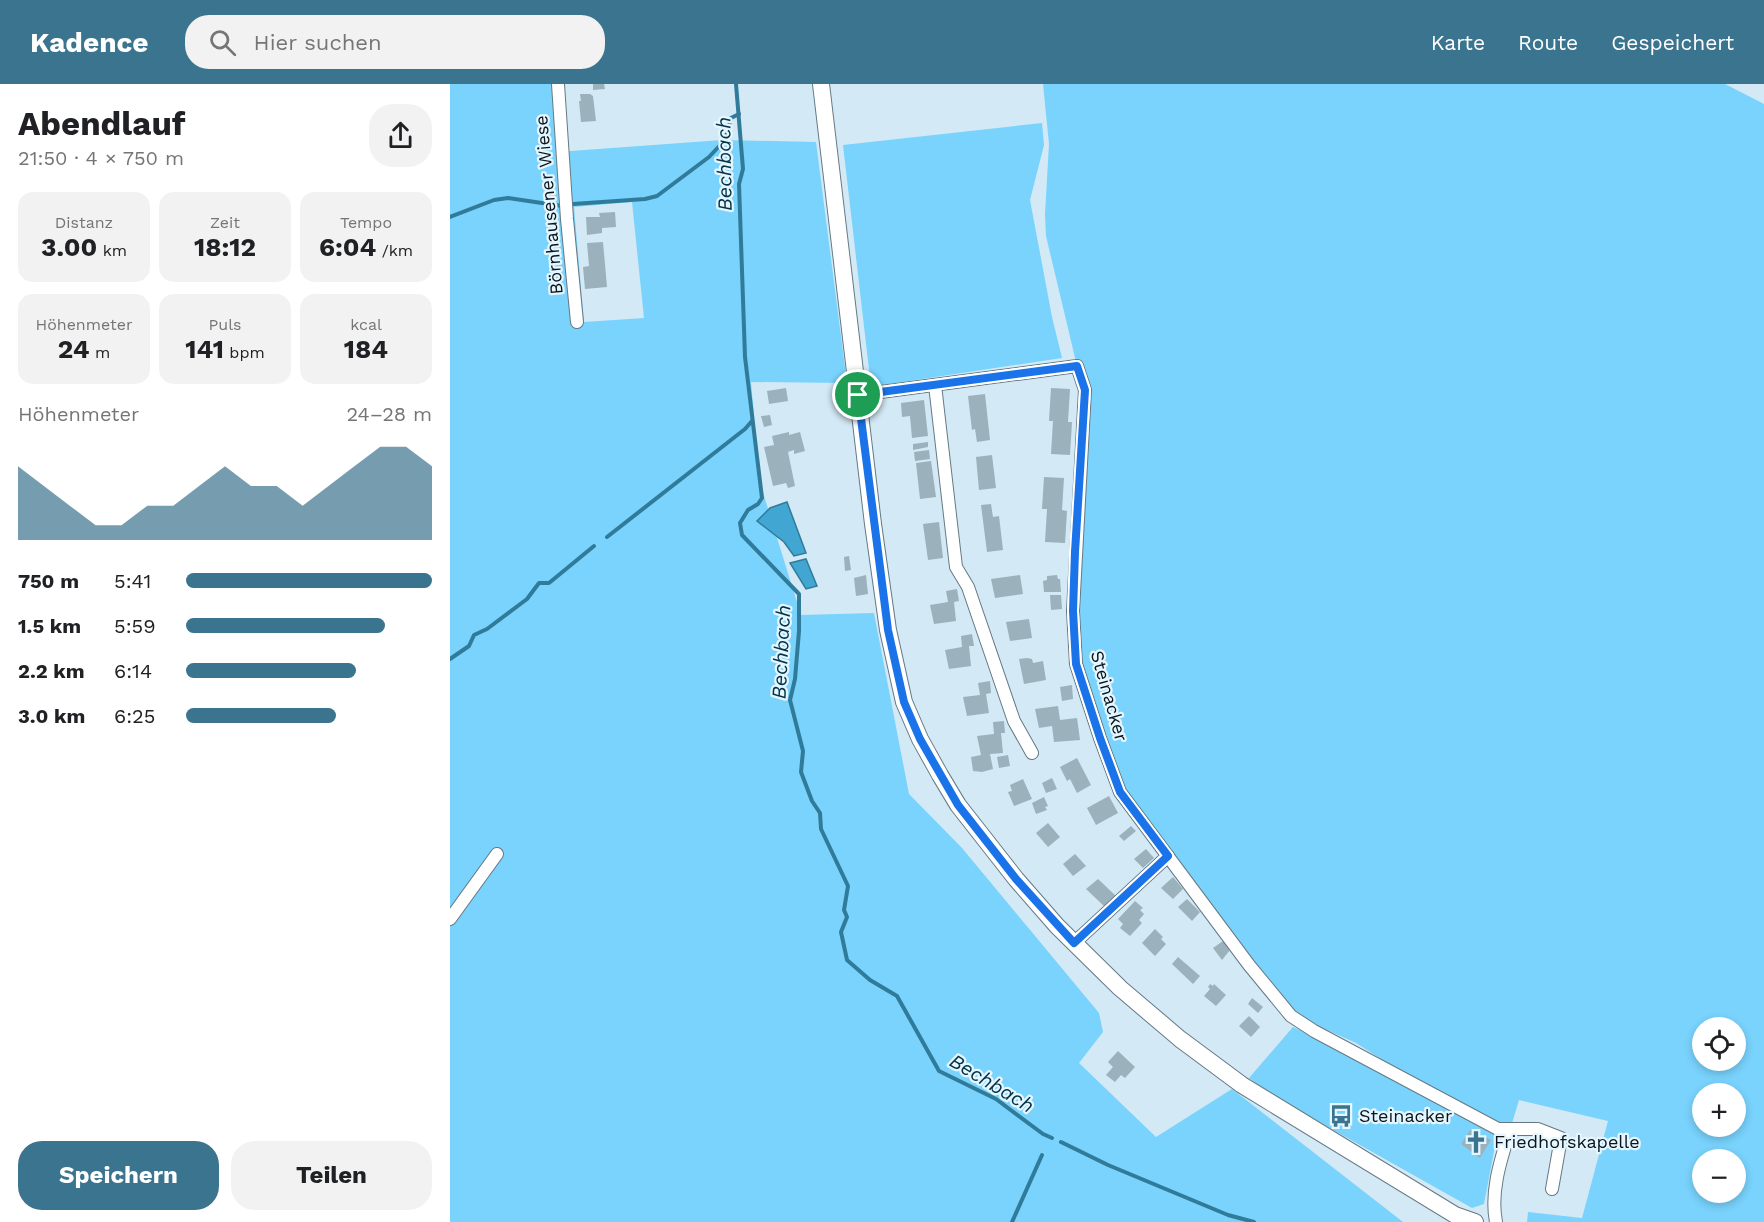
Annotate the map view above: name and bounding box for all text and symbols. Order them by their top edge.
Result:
search box [185,15,605,69]
text: Kadence [30,26,149,59]
icon: search [206,26,239,59]
text: Hier suchen [254,30,382,55]
text: Karte [1431,30,1485,55]
text: Route [1518,30,1578,55]
text: Gespeichert [1611,30,1734,55]
text: Abendlauf [18,104,186,143]
button: share [369,104,432,167]
street label: Börnhausener Wiese [530,115,567,296]
water label: Bechbach [711,117,737,211]
text: 21:50 · 4 × 750 m [18,146,184,170]
text: Distanz [55,213,113,232]
text: Zeit [210,213,240,232]
text: Tempo [340,213,392,232]
text: 3.00 [41,232,97,262]
text: 18:12 [194,232,256,262]
text: 6:04 [319,232,376,262]
text: km [97,241,127,260]
text: /km [376,241,413,260]
text: Höhenmeter [36,315,132,334]
text: Puls [209,315,241,334]
text: kcal [350,315,382,334]
text: 24 [58,334,90,364]
text: 141 [185,334,224,364]
text: 184 [344,334,388,364]
text: m [90,343,110,362]
text: bpm [224,343,265,362]
pin [832,369,883,420]
icon: arrive [841,378,874,411]
text: Höhenmeter [18,402,139,426]
text: 24–28 m [346,402,432,426]
text: 750 m [18,569,79,593]
text: 5:41 [114,569,151,593]
water label: Bechbach [767,604,795,700]
text: 1.5 km [18,614,81,638]
text: 5:59 [114,614,156,638]
street label: Steinacker [1087,648,1132,744]
text: 2.2 km [18,659,85,683]
text: 6:14 [114,659,152,683]
text: 3.0 km [18,704,85,728]
text: 6:25 [114,704,155,728]
map controls [1692,1017,1746,1203]
button: locate [1692,1017,1746,1071]
water label: Bechbach [945,1048,1039,1118]
button: + [1692,1083,1746,1137]
bus stop icon: Steinacker [1328,1103,1354,1129]
place label: Steinacker [1359,1105,1452,1126]
church icon: Friedhofskapelle [1463,1129,1489,1155]
place label: Friedhofskapelle [1494,1131,1640,1152]
button: Speichern [18,1141,219,1210]
button: Teilen [231,1141,432,1210]
button: − [1692,1149,1746,1203]

